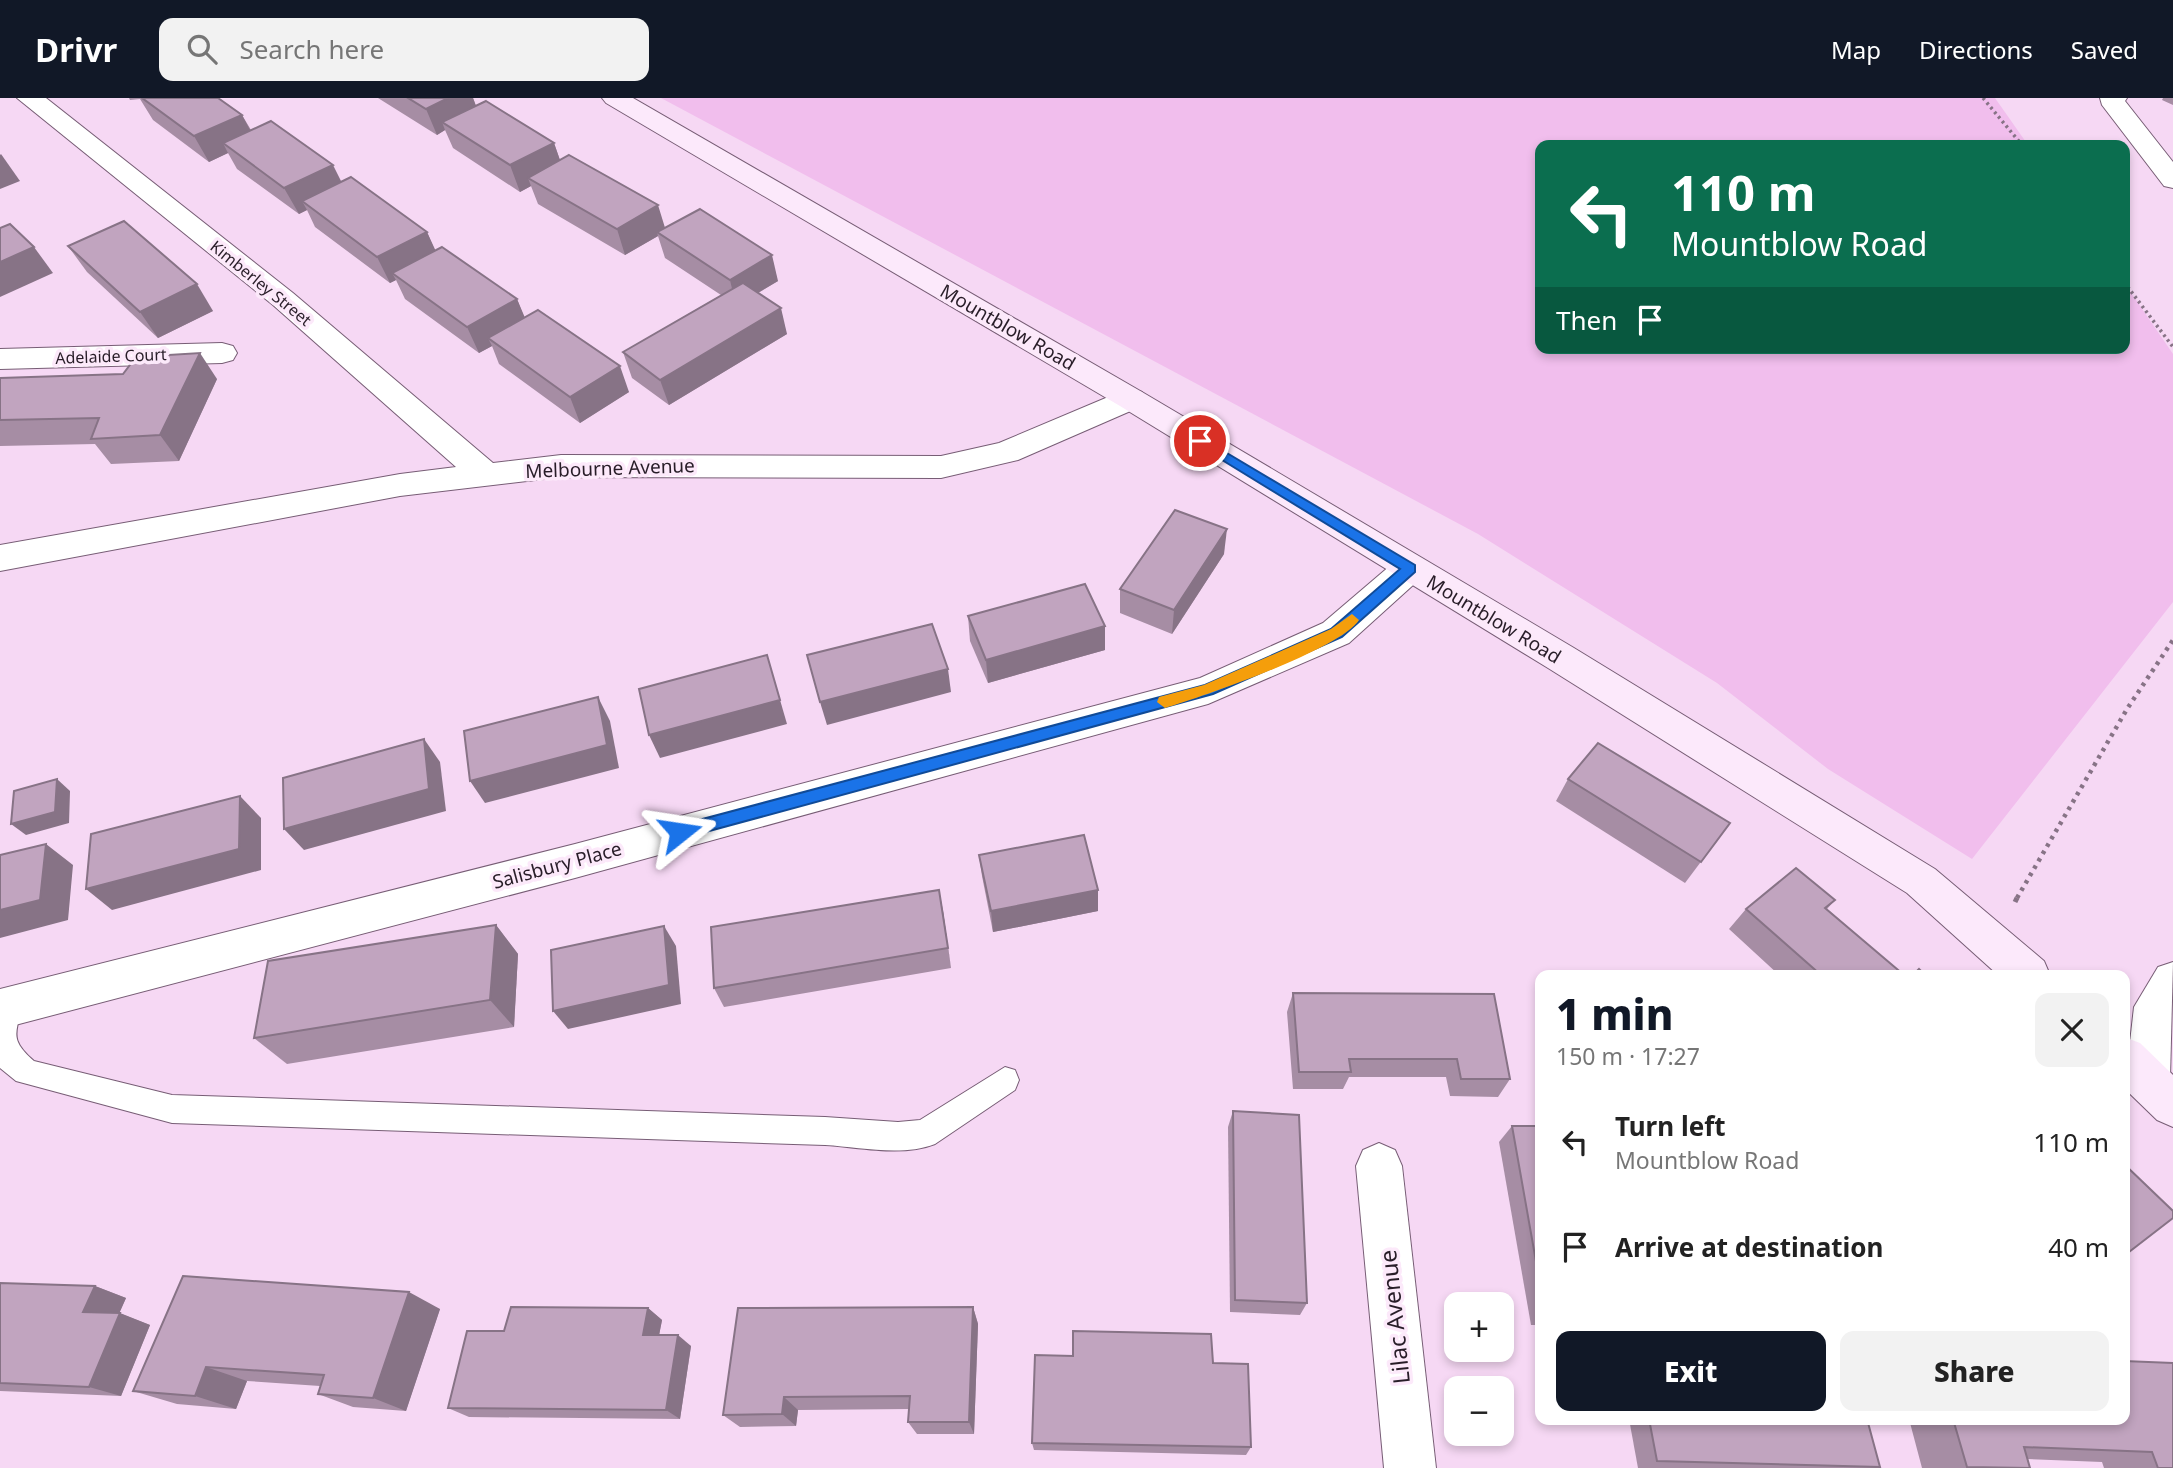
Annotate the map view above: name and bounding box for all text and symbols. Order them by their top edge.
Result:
search box [159,18,649,81]
text: Drivr [35,27,117,72]
icon: search [183,30,221,68]
text: Search here [239,31,384,67]
text: Map [1831,33,1881,66]
text: Directions [1919,33,2033,66]
text: Saved [2071,33,2138,66]
text: 110 m [1671,159,1816,225]
icon: left [1556,168,1647,259]
text: Mountblow Road [1671,222,1928,265]
street label: Kimberley Street [206,235,316,331]
street label: Mountblow Road [936,278,1080,376]
icon: arrive [1631,301,1669,339]
text: Then [1556,302,1617,338]
street label: Adelaide Court [55,343,167,369]
pin [1170,411,1230,471]
icon: arrive [1181,422,1219,460]
street label: Melbourne Avenue [525,452,695,484]
street label: Mountblow Road [1422,569,1566,669]
position arrow [643,795,717,869]
street label: Salisbury Place [489,835,625,895]
text: 1 min [1556,985,1673,1042]
button: close [2035,993,2109,1067]
text: 150 m · 17:27 [1556,1040,1700,1072]
text: Turn left [1615,1108,1726,1144]
icon: left [1556,1123,1594,1161]
text: 110 m [2033,1124,2109,1160]
text: Mountblow Road [1615,1144,1799,1176]
icon: arrive [1556,1228,1594,1266]
text: Arrive at destination [1615,1229,1884,1265]
text: 40 m [2048,1229,2109,1265]
street label: Lilac Avenue [1371,1248,1417,1386]
map controls [1444,1292,1514,1446]
button: + [1444,1292,1514,1362]
button: Exit [1556,1331,1826,1411]
button: Share [1840,1331,2109,1411]
button: − [1444,1376,1514,1446]

